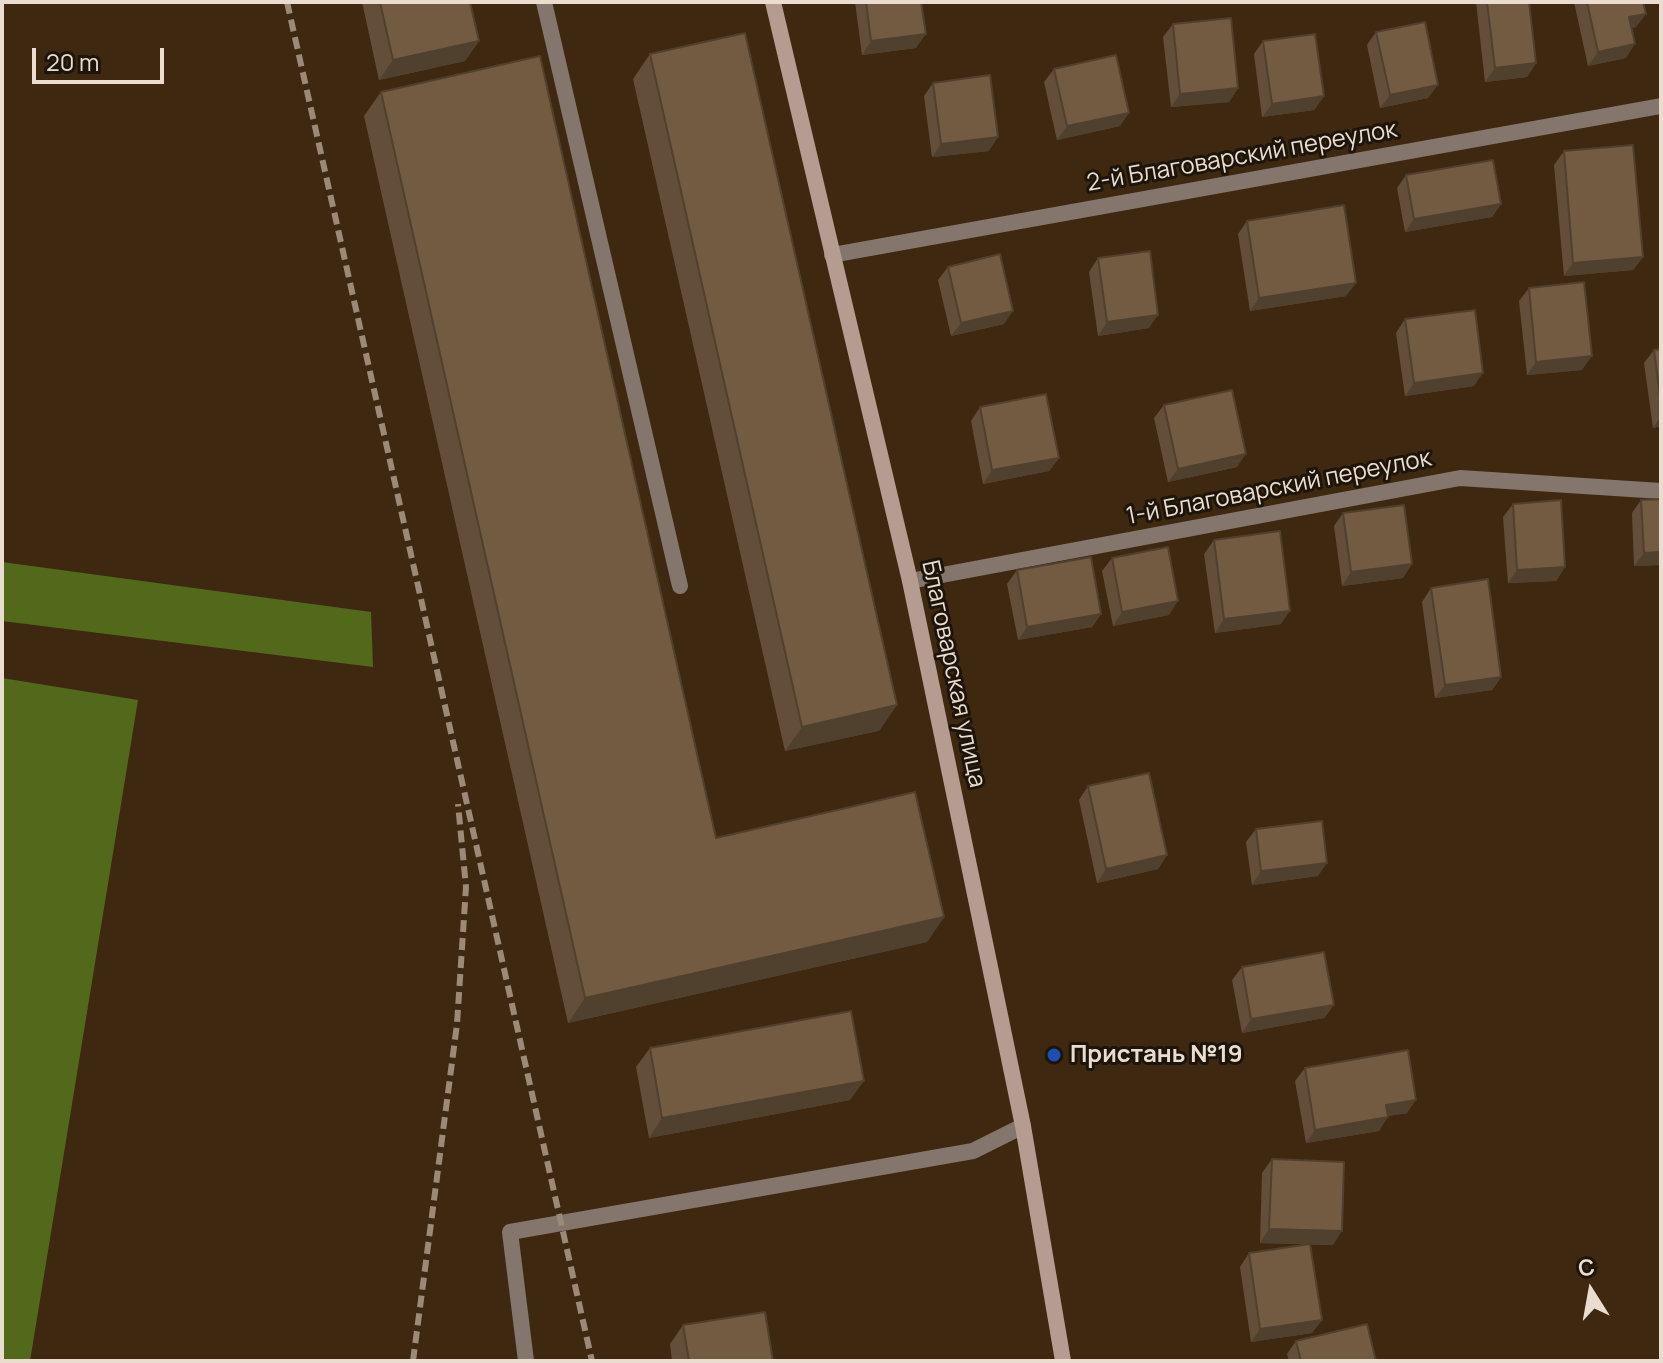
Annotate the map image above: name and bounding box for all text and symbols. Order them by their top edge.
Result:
scale bar [36,32,168,82]
text: 20 m [46,45,99,78]
street label: 2-й Благоварский переулок [1085,116,1399,198]
street label: 1-й Благоварский переулок [1124,444,1434,532]
street label: Благоварская улица [915,558,991,790]
place label: Пристань №19 [1070,1041,1243,1069]
marker: Пристань №19 [1045,1046,1063,1064]
north arrow [1551,1251,1631,1331]
text: С [1576,1251,1597,1284]

